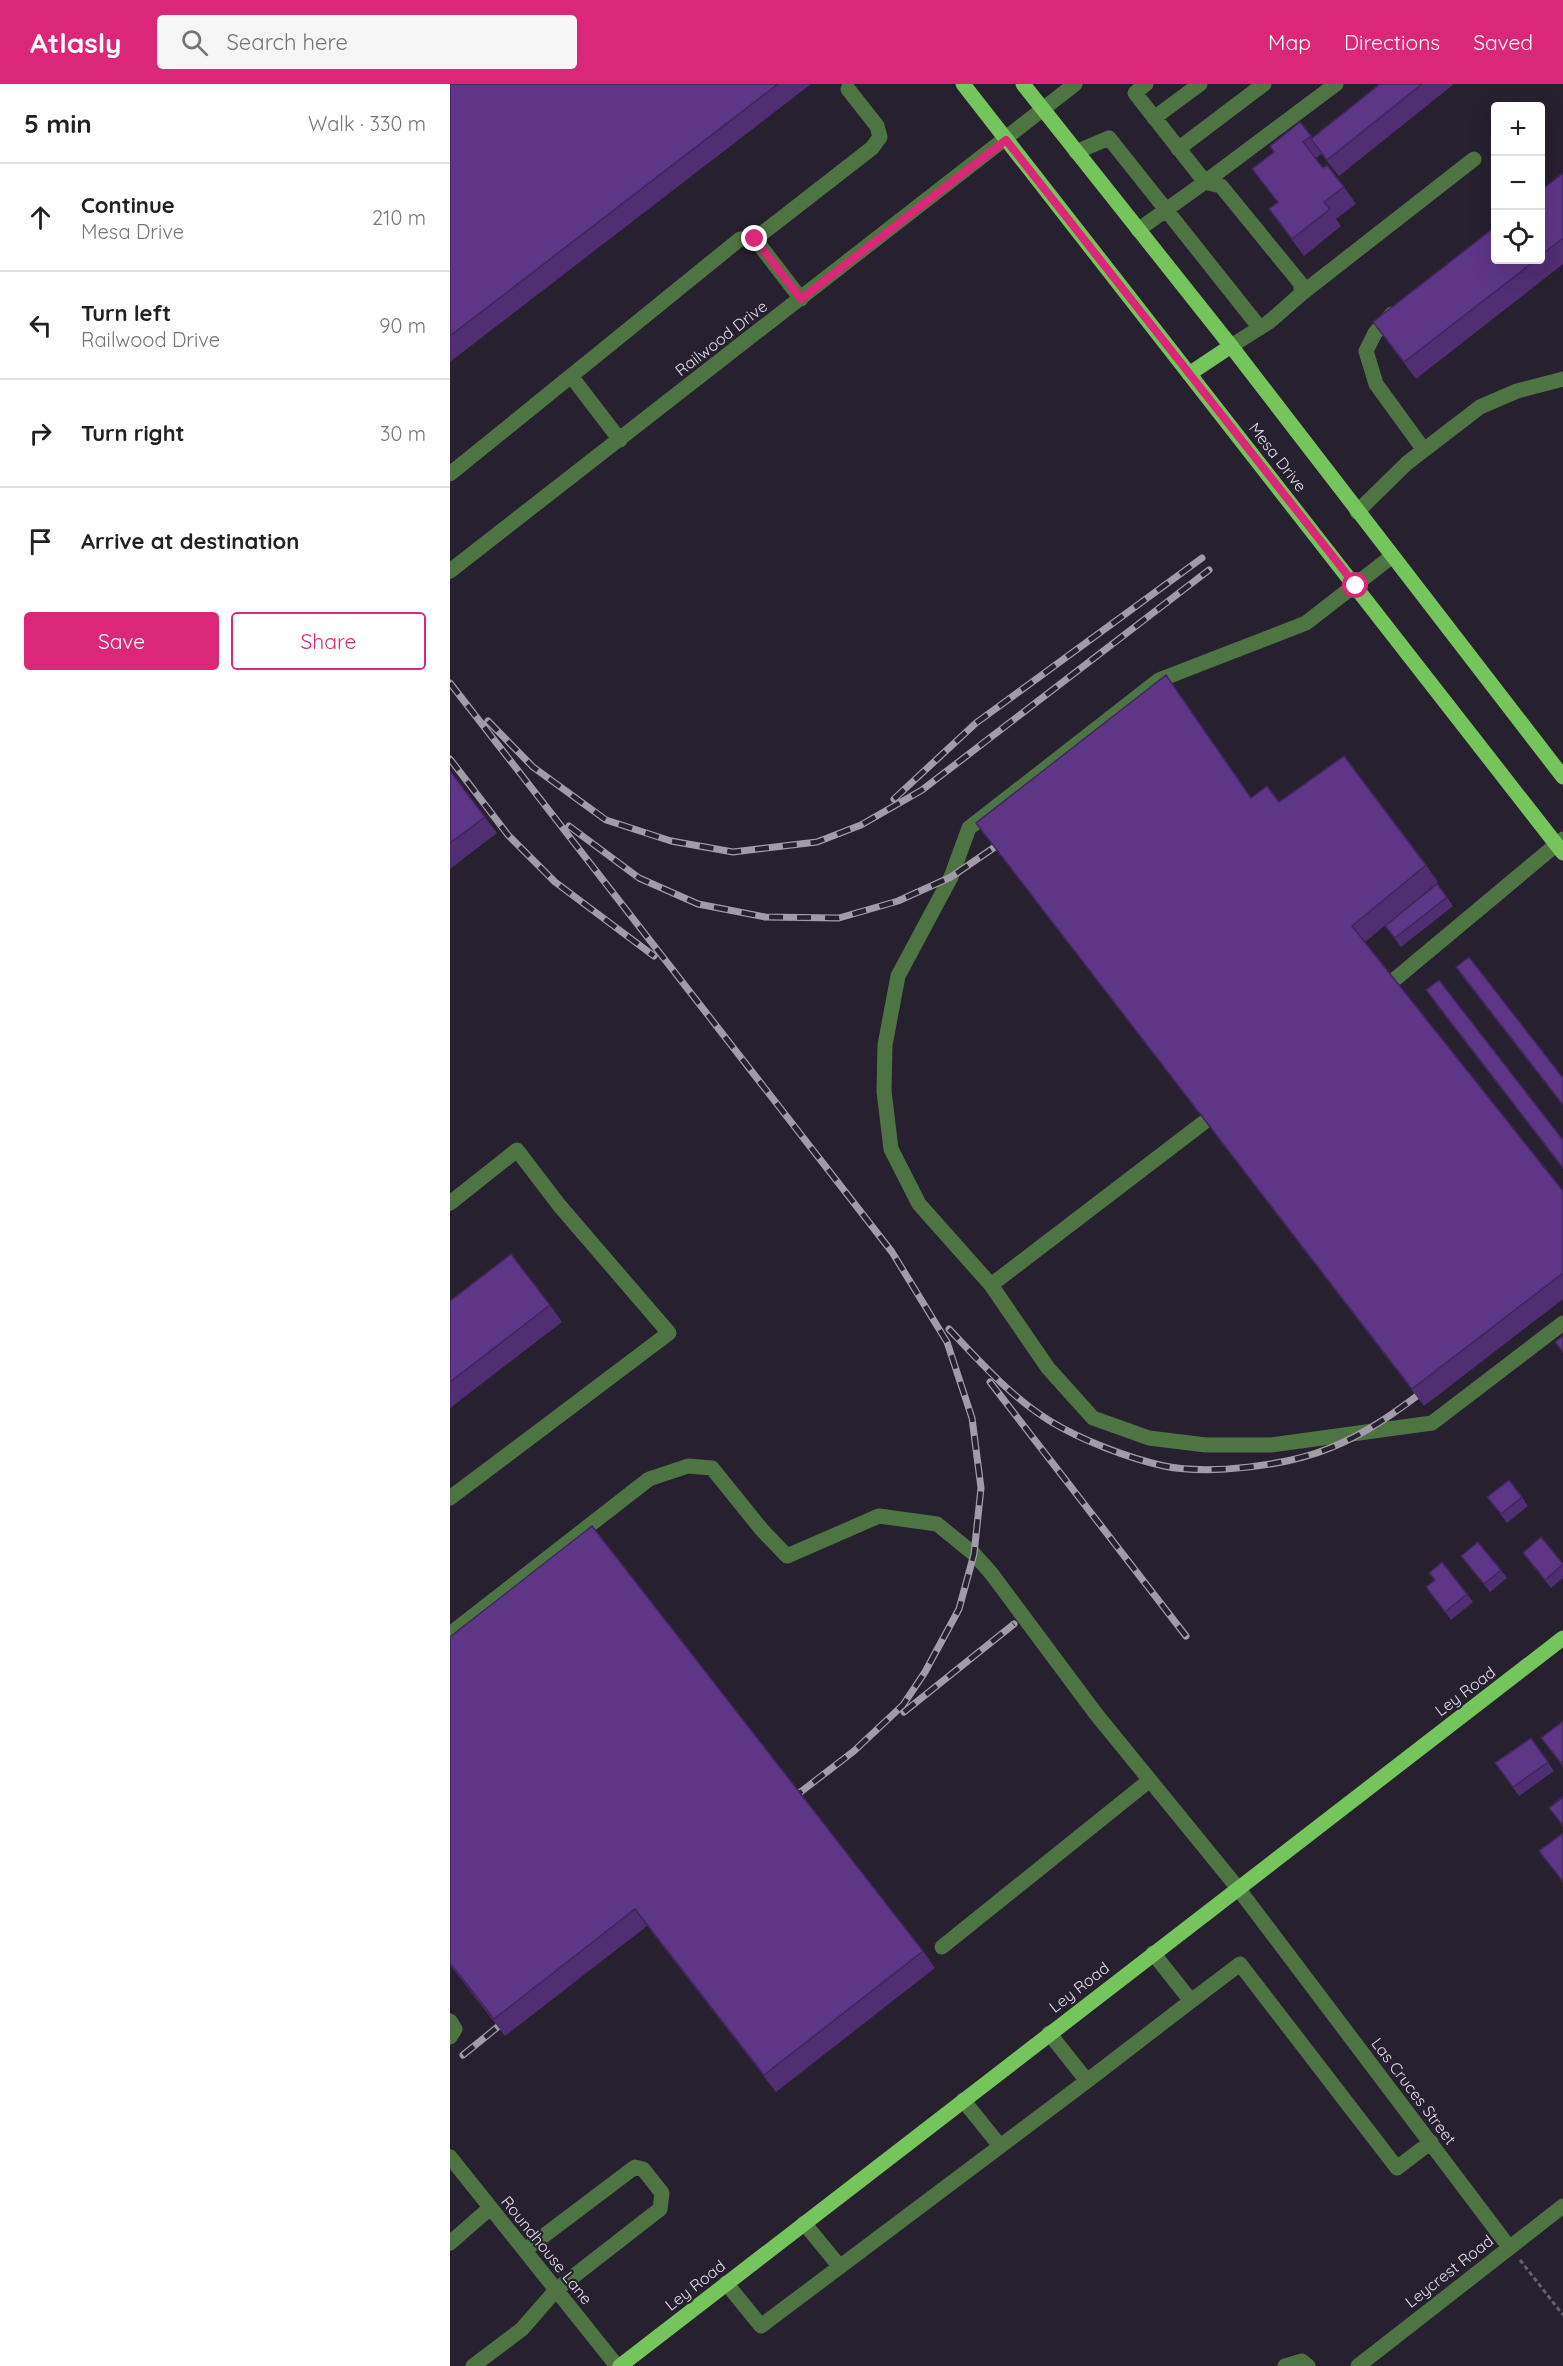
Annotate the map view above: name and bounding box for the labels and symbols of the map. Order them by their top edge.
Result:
route end [741,225,767,251]
street label: Railwood Drive [671,296,771,380]
street label: Mesa Drive [1245,418,1311,496]
route start [1342,572,1368,598]
street label: Ley Road [1431,1662,1499,1720]
street label: Ley Road [1045,1957,1113,2017]
street label: Las Cruces Street [1367,2034,1461,2148]
street label: Roundhouse Lane [497,2192,597,2308]
street label: Leycrest Road [1401,2230,1497,2312]
street label: Ley Road [661,2255,729,2315]

